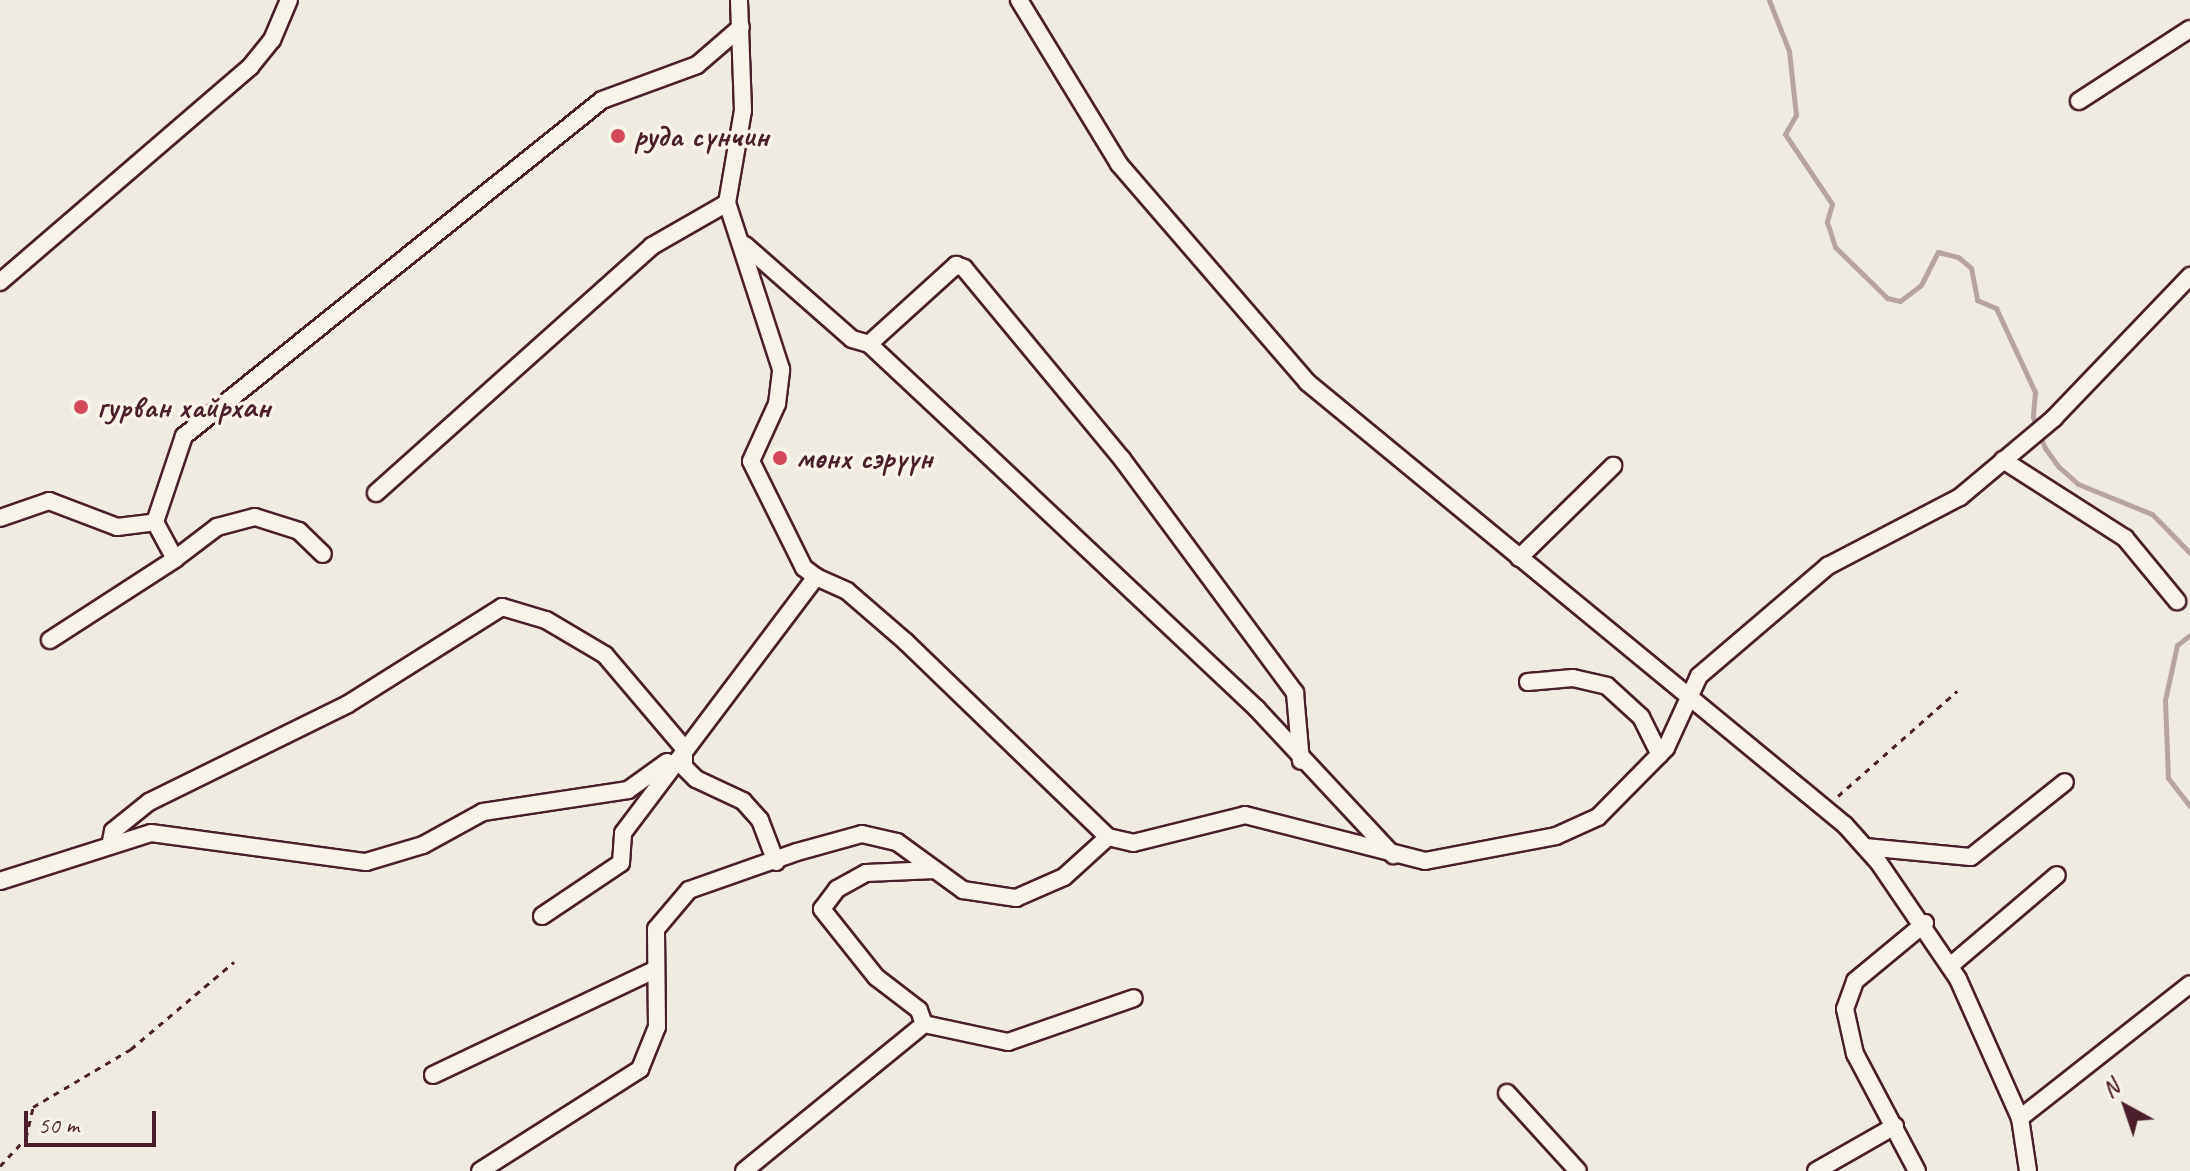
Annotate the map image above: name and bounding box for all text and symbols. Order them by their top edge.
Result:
place label: руда сүнчин [634,117,768,155]
marker: руда сүнчин [609,127,627,145]
place label: гурван хайрхан [97,388,270,426]
marker: гурван хайрхан [72,398,90,416]
place label: мөнх сэрүүн [796,439,931,477]
marker: мөнх сэрүүн [771,449,789,467]
north arrow [2086,1067,2166,1147]
text: N [2096,1074,2125,1104]
scale bar [28,1095,160,1145]
text: 50 m [38,1110,79,1140]

